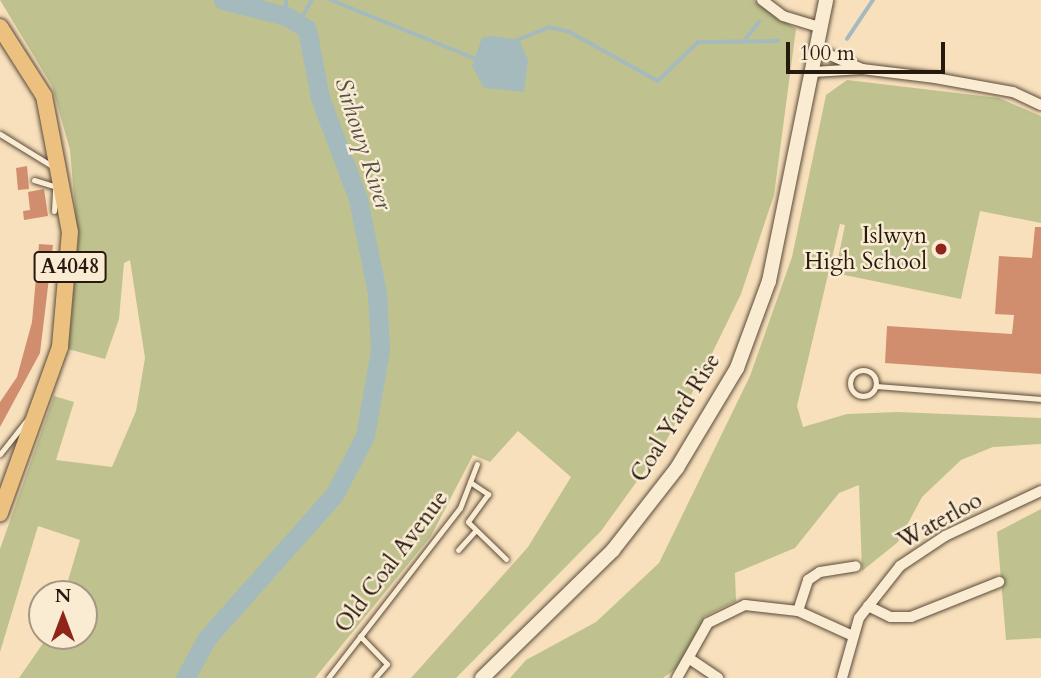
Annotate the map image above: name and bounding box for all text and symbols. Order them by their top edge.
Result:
scale bar [789,28,948,72]
text: 100 m [799,39,855,68]
water label: Sirhowy River [328,74,398,214]
place label: Islwyn High School [804,222,927,276]
marker: Islwyn High School [933,241,949,257]
road number: A4048 [33,250,107,284]
street label: Coal Yard Rise [626,349,726,487]
street label: Old Coal Avenue [330,486,454,638]
street label: Waterloo [893,487,987,555]
north arrow [28,580,98,650]
text: N [55,583,71,609]

